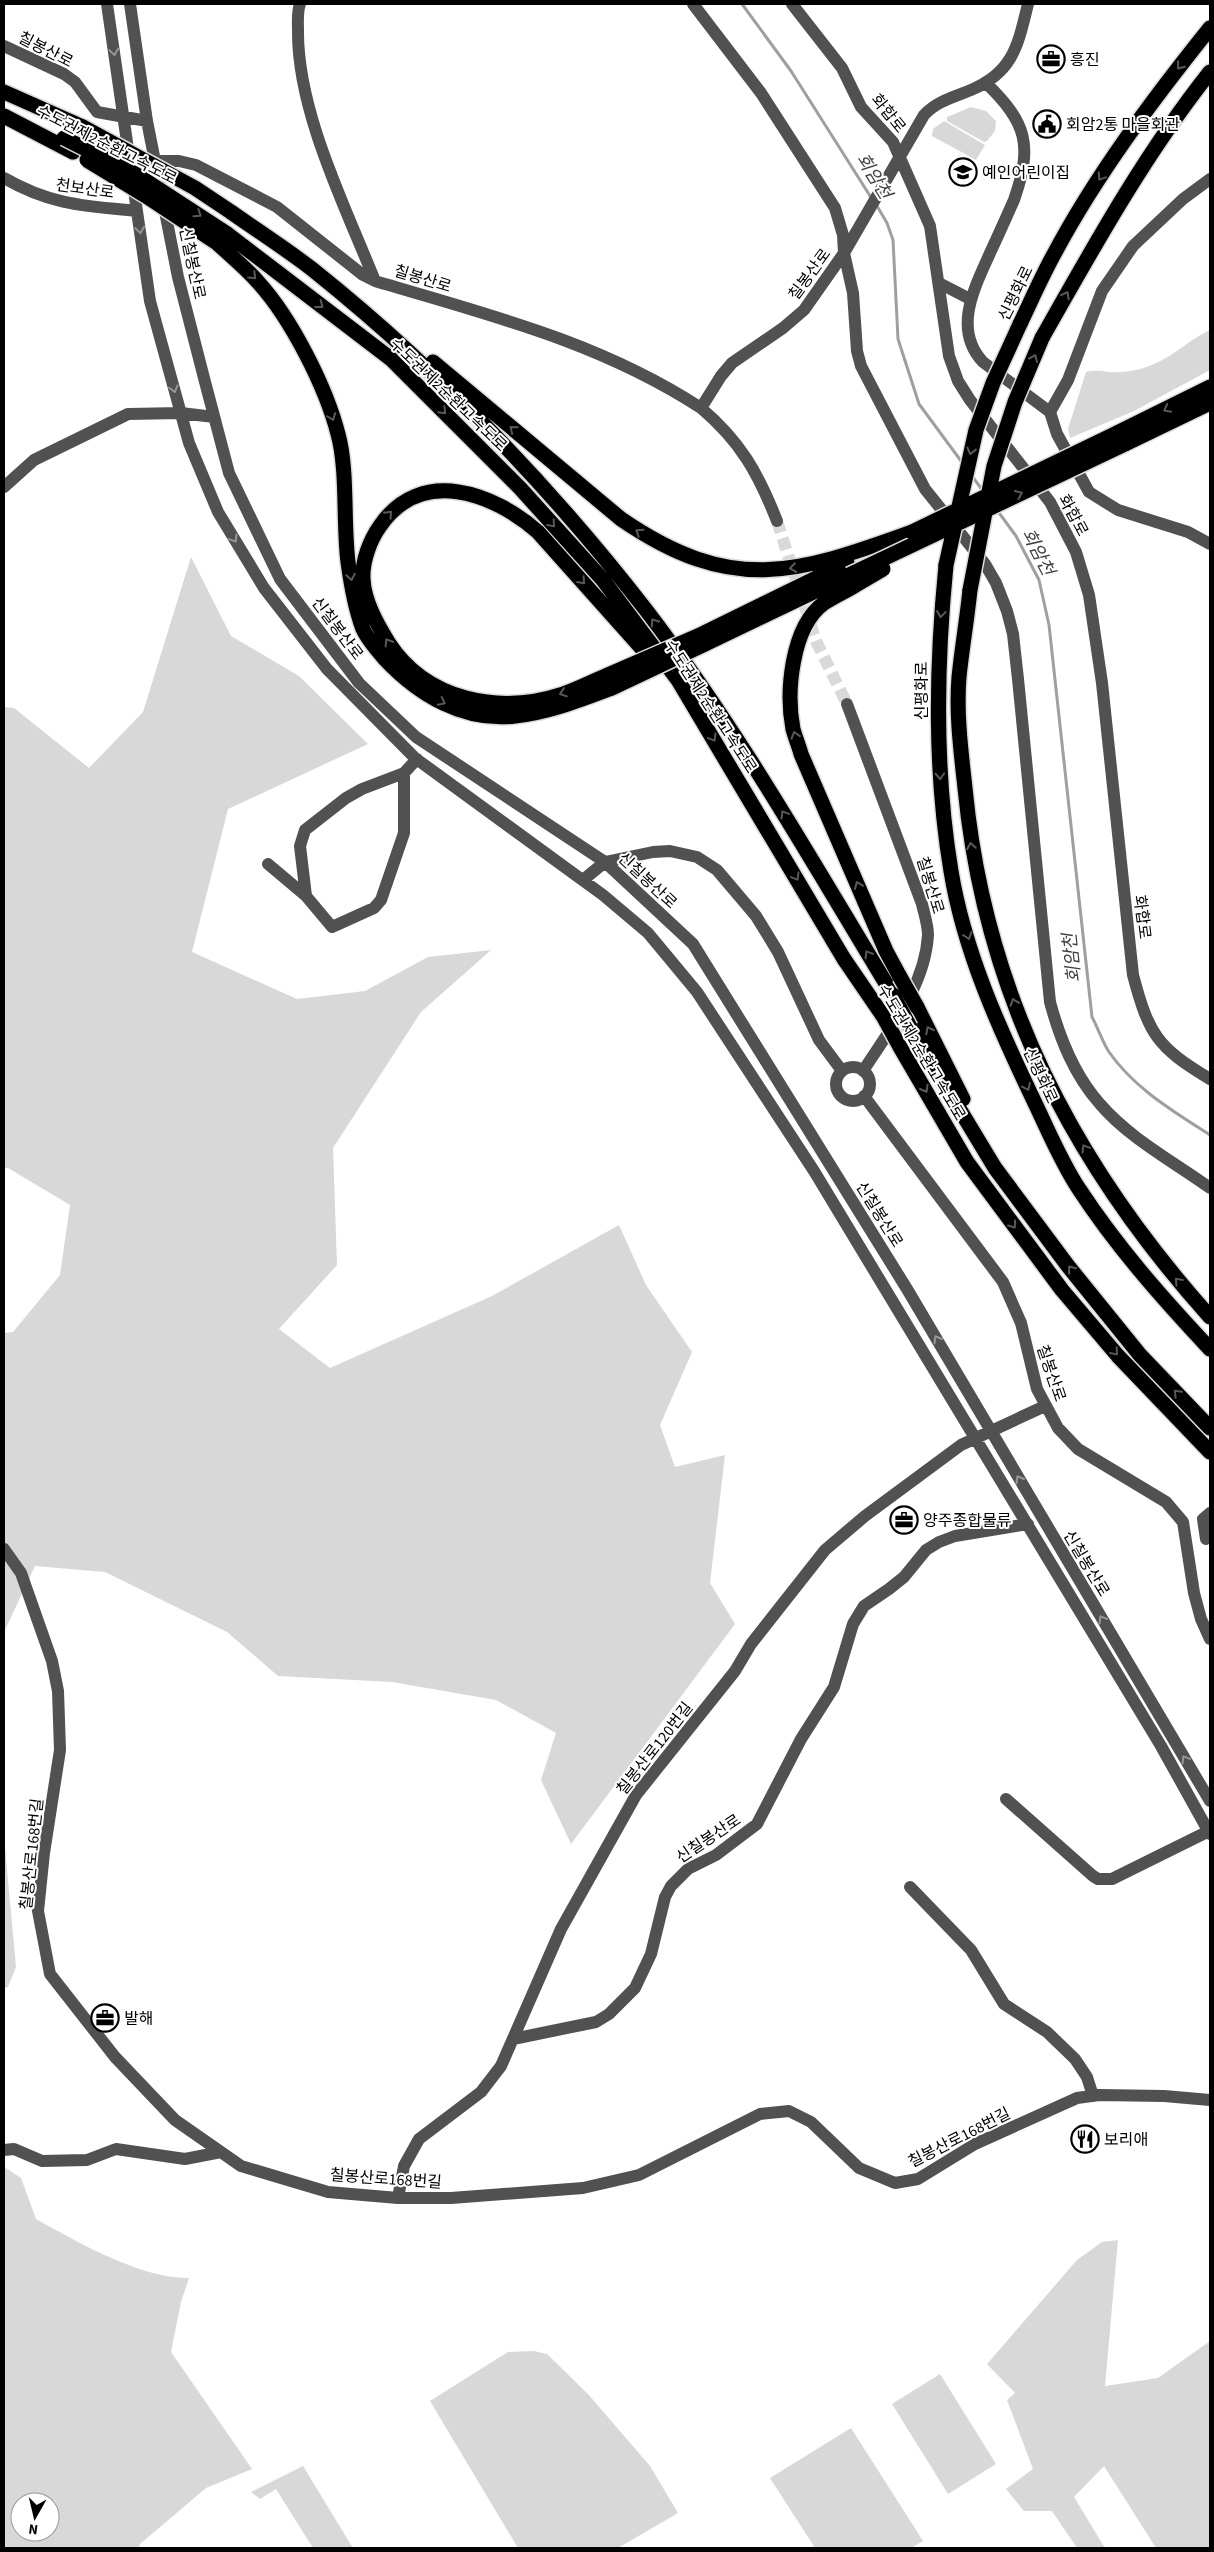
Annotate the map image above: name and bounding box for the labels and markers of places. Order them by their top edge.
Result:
office icon: 흥진 [1036,44,1066,74]
place label: 흥진 [1070,49,1099,71]
public building icon: 회암2통 마을회관 [1032,109,1062,139]
place label: 회암2통 마을회관 [1066,114,1180,136]
school or university icon: 예인어린이집 [948,157,978,187]
place label: 예인어린이집 [982,162,1070,184]
office icon: 양주종합물류 [889,1505,919,1535]
place label: 양주종합물류 [923,1510,1012,1532]
office icon: 발해 [90,2003,120,2033]
place label: 발해 [124,2008,153,2030]
restaurant icon: 보리애 [1070,2124,1100,2154]
place label: 보리애 [1104,2129,1148,2151]

